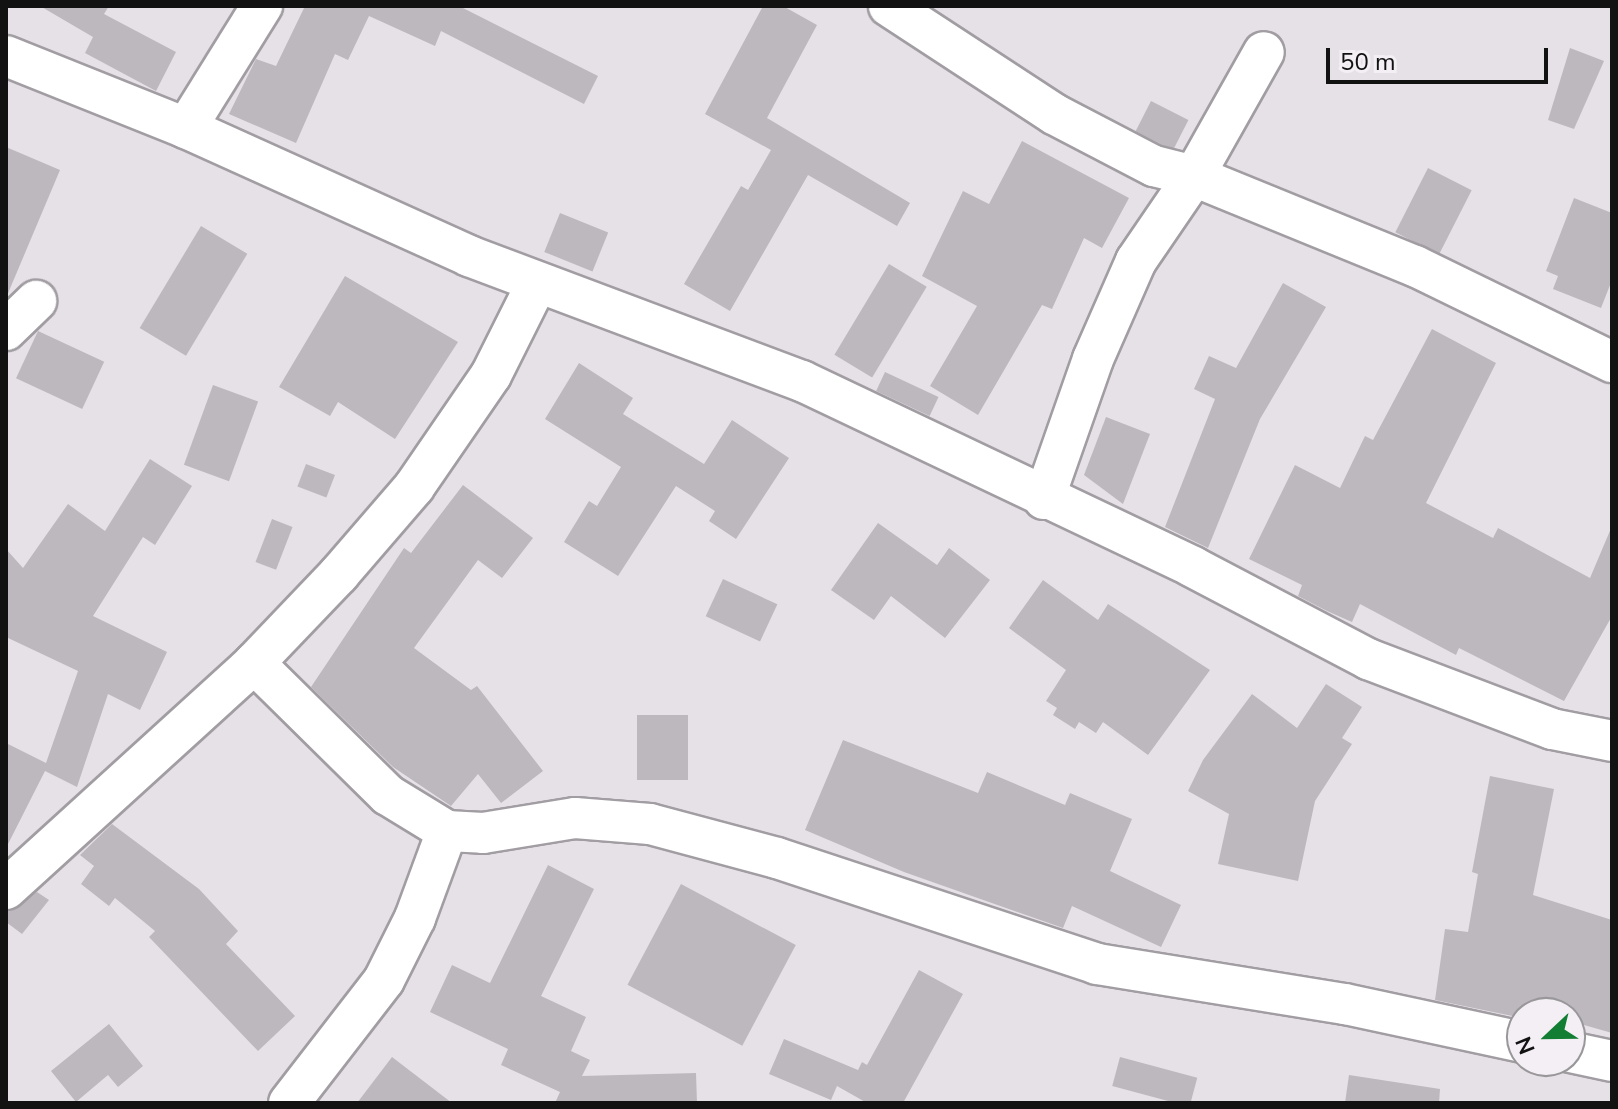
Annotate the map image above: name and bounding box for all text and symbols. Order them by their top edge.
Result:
scale bar [1330,32,1552,82]
text: 50 m [1340,46,1396,78]
north arrow [1506,997,1586,1077]
text: N [1509,1032,1543,1058]

